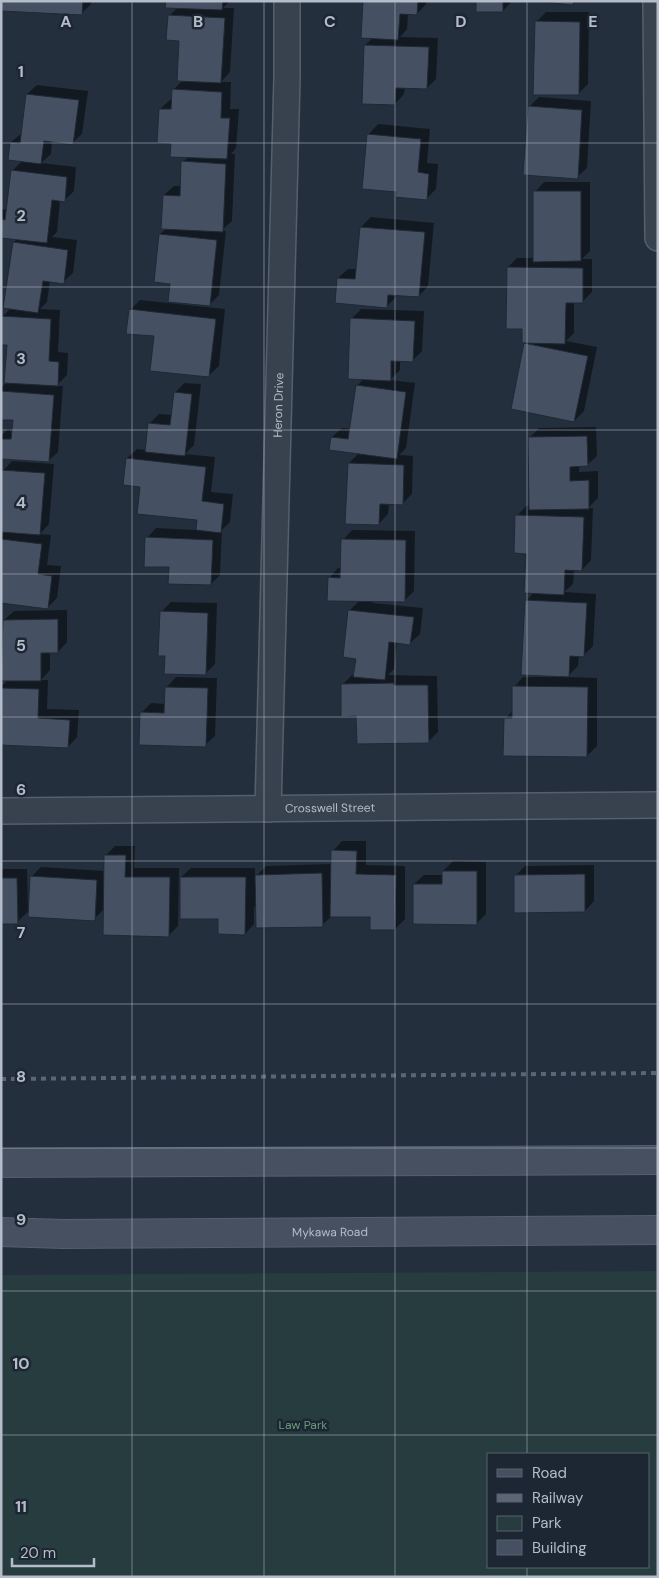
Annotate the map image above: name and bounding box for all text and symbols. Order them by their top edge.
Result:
text: A [60,11,72,32]
text: B [193,11,203,32]
text: C [324,11,336,32]
text: D [455,11,467,32]
text: E [588,11,598,32]
text: 1 [18,61,24,82]
text: 2 [16,205,26,226]
text: 3 [16,348,26,369]
street label: Heron Drive [270,372,287,438]
text: 4 [16,492,26,513]
text: 5 [16,635,26,656]
text: 6 [16,779,26,800]
street label: Crosswell Street [285,800,375,816]
text: 7 [17,922,26,943]
text: 8 [16,1066,26,1087]
text: 9 [16,1209,26,1230]
street label: Mykawa Road [292,1224,368,1240]
text: 10 [12,1353,30,1374]
park label: Law Park [279,1417,327,1433]
legend [487,1453,649,1568]
text: Road [532,1463,567,1483]
text: Railway [532,1488,584,1508]
text: 11 [15,1496,27,1517]
text: Park [532,1513,562,1533]
scale bar [12,1536,95,1568]
text: Building [532,1538,587,1558]
text: 20 m [20,1543,56,1563]

